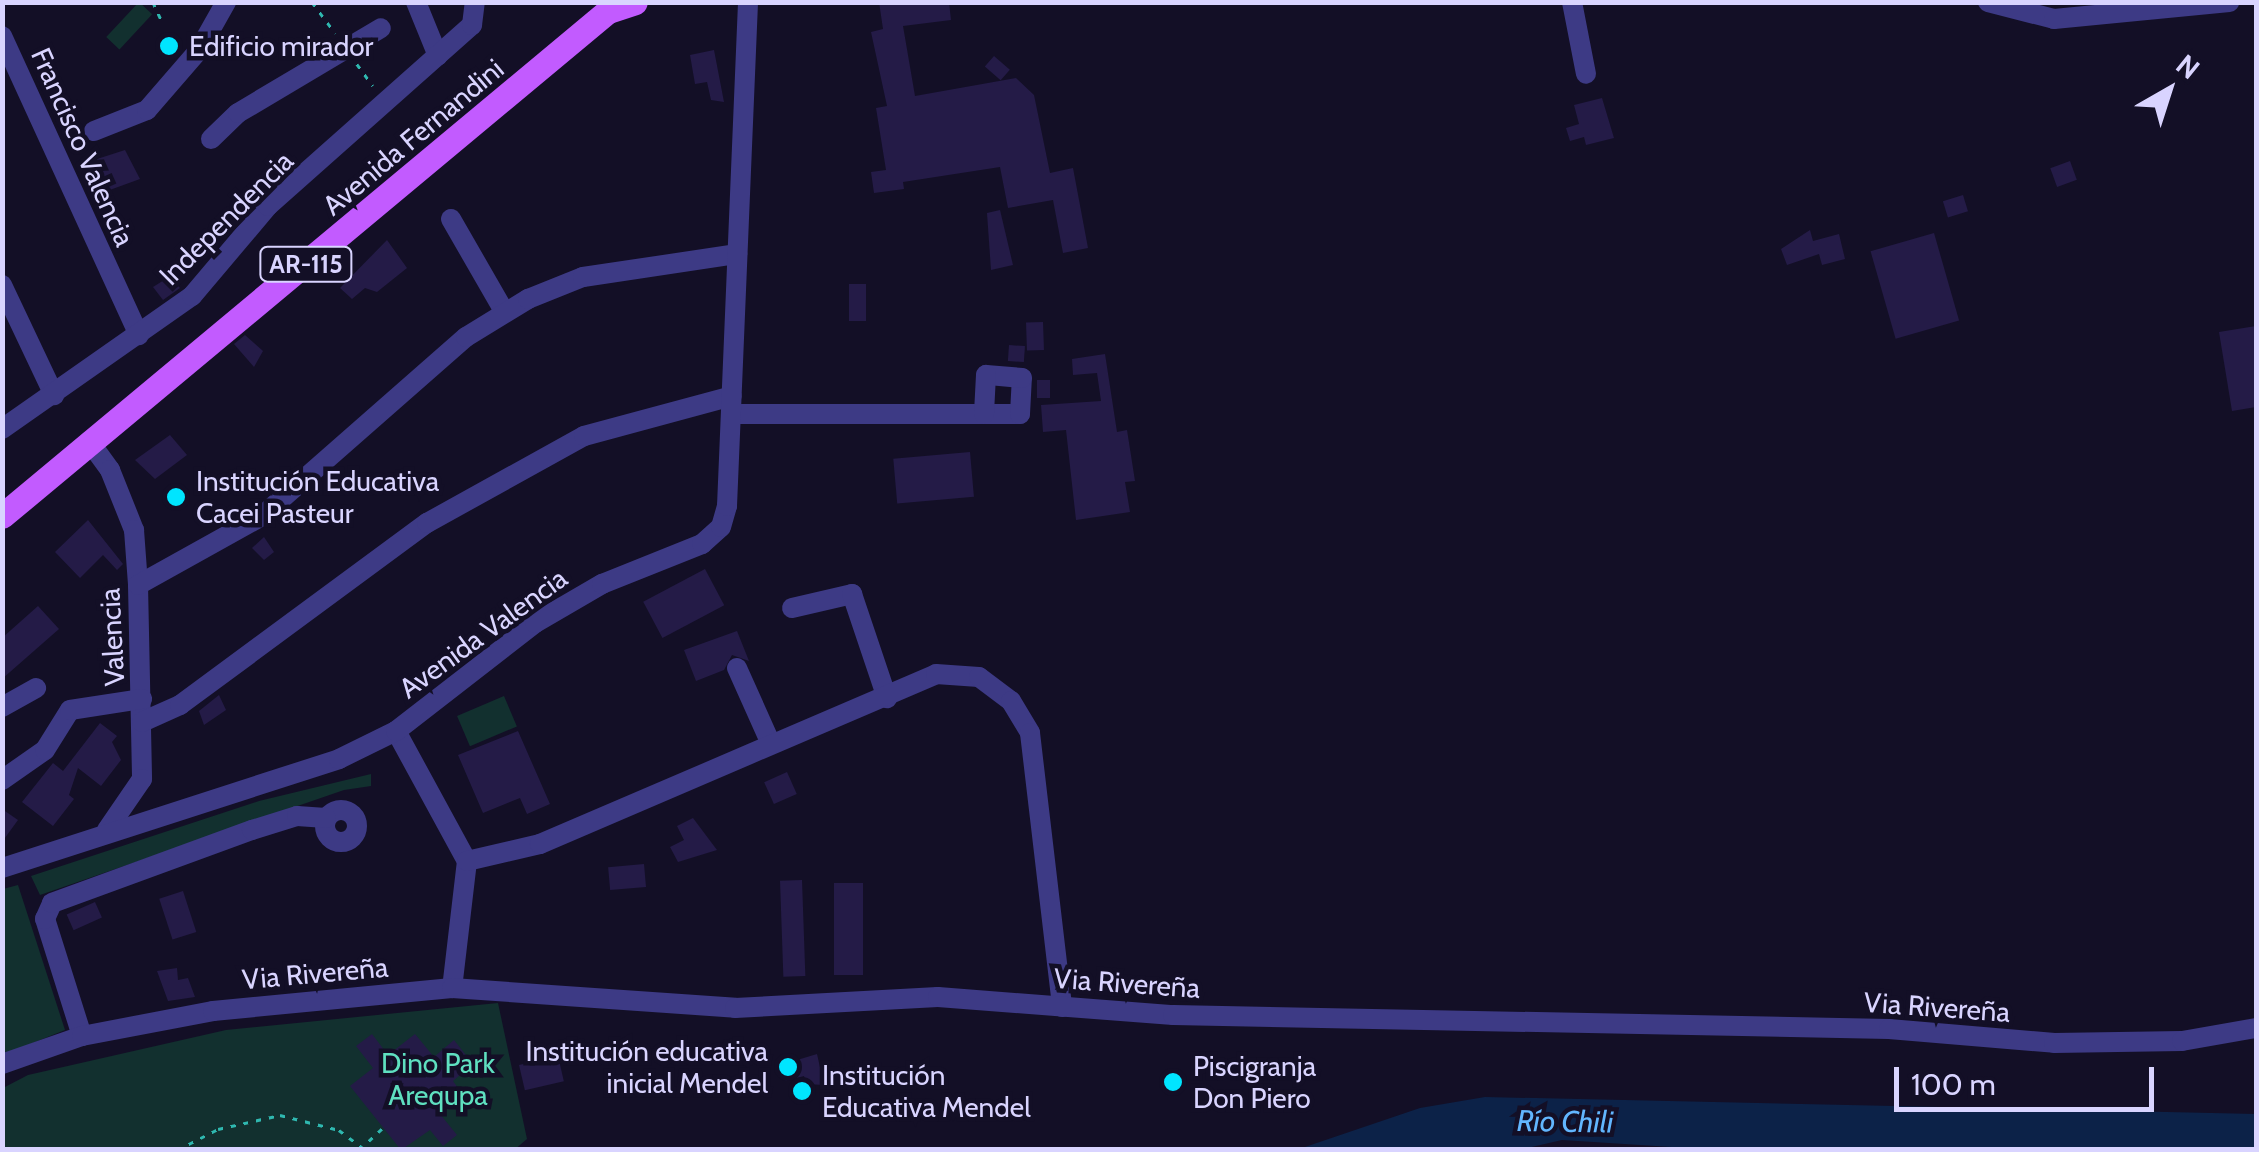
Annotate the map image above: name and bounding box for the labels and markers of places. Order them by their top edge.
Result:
place label: Edificio mirador [189,29,373,63]
marker: Edificio mirador [158,35,180,57]
place label: Institución Educativa Cacei Pasteur [196,464,439,530]
marker: Institución Educativa Cacei Pasteur [165,486,187,508]
place label: Institución educativa inicial Mendel [526,1034,768,1100]
place label: Piscigranja Don Piero [1193,1049,1316,1115]
marker: Institución educativa inicial Mendel [777,1056,799,1078]
place label: Institución Educativa Mendel [822,1058,1031,1124]
marker: Piscigranja Don Piero [1162,1071,1184,1093]
marker: Institución Educativa Mendel [791,1080,813,1102]

